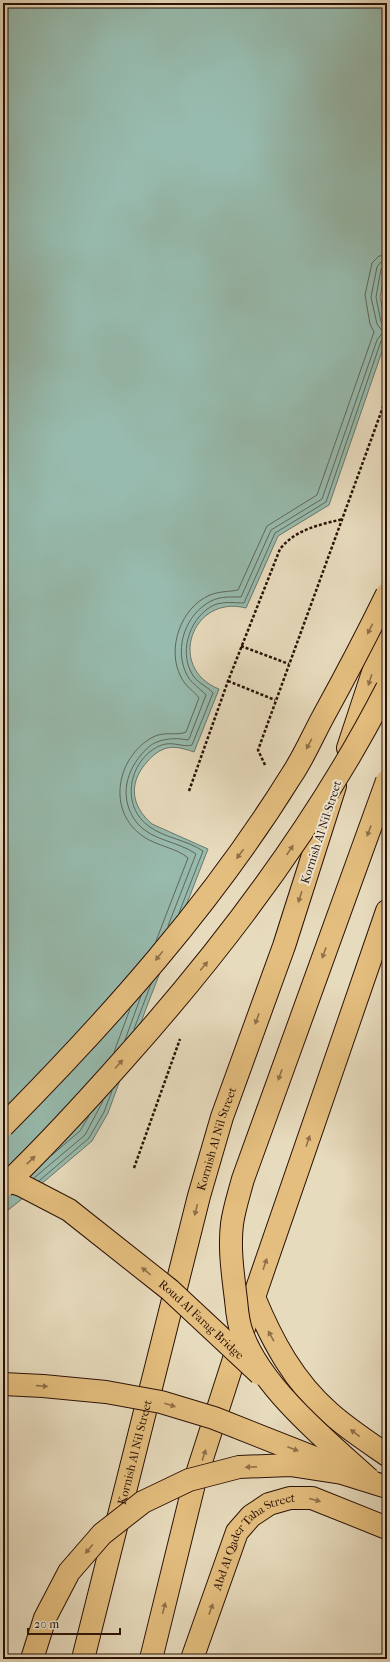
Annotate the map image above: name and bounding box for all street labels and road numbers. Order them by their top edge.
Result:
street label: Kornish Al Nil Street [298,778,345,885]
street label: Kornish Al Nil Street [194,1085,239,1192]
street label: Roud Al Farag Bridge [156,1277,247,1362]
street label: Kornish Al Nil Street [115,1398,155,1506]
street label: Abd Al Qader Taha Street [210,1491,296,1593]

